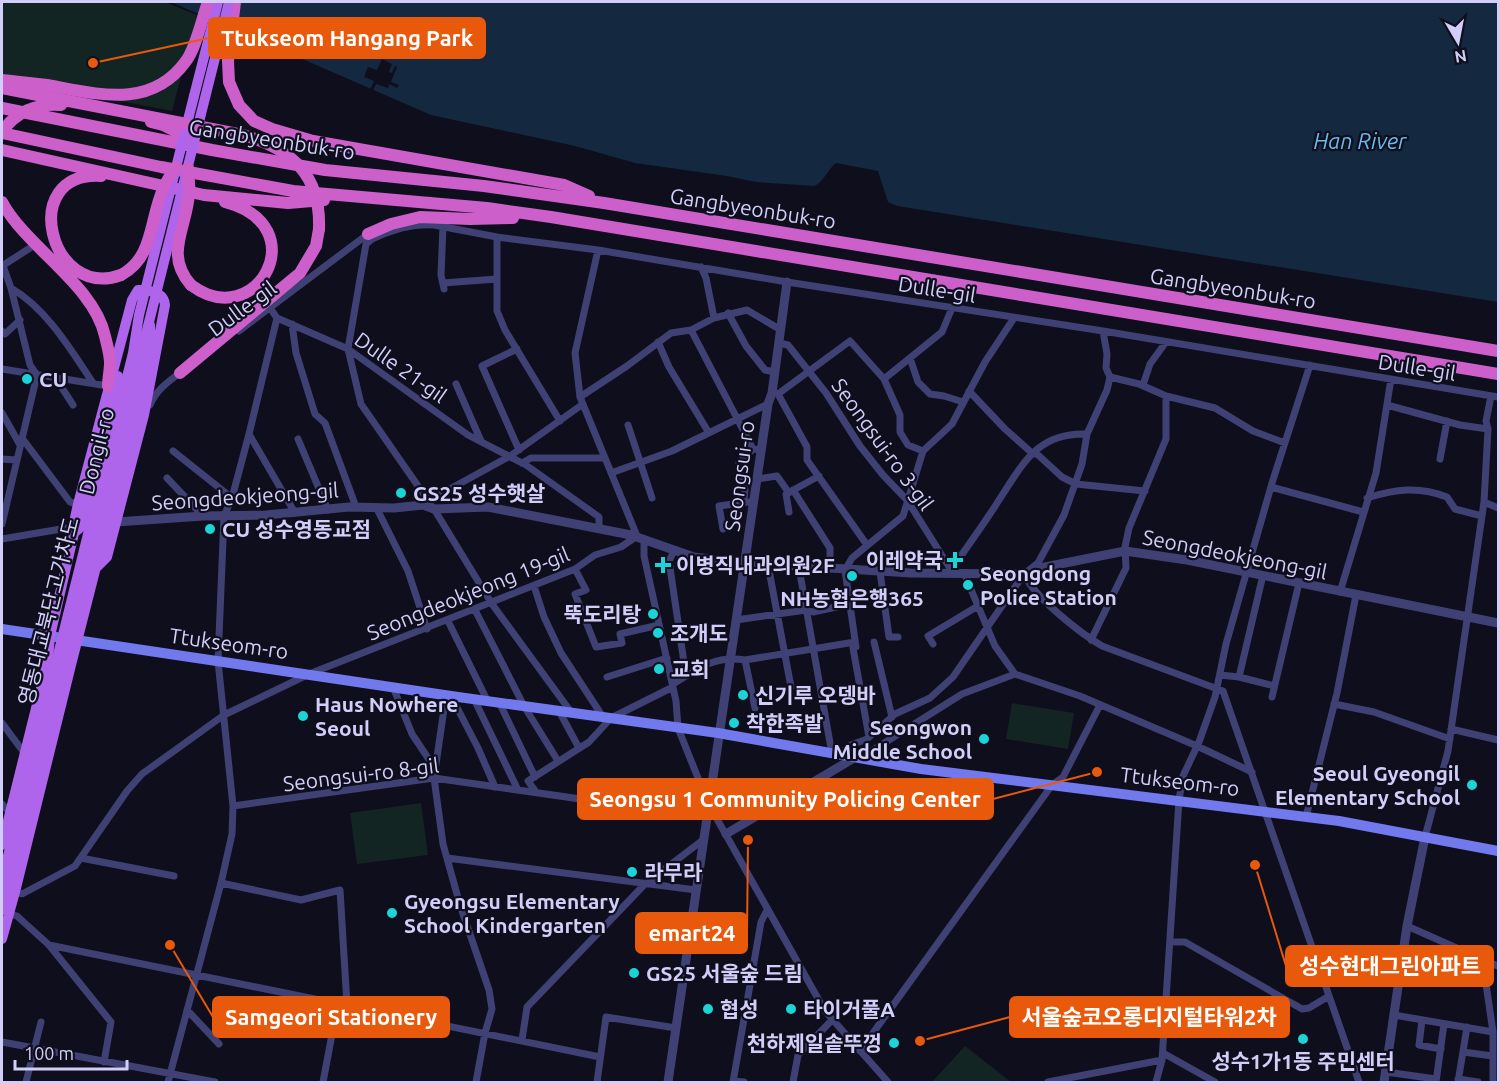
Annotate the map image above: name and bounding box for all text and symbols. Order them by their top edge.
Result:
north arrow [1428,12,1488,72]
callout: Ttukseom Hangang Park [209,18,485,58]
text: Ttukseom Hangang Park [221,25,474,50]
text: N [1453,47,1468,67]
street label: Gangbyeonbuk-ro [187,114,357,164]
water label: Han River [1314,128,1407,153]
street label: Gangbyeonbuk-ro [668,183,838,233]
street label: Gangbyeonbuk-ro [1148,263,1318,313]
street label: Dulle-gil [897,271,977,307]
street label: Dulle-gil [203,275,281,341]
street label: Dulle 21-gil [350,327,452,407]
street label: Dulle-gil [1377,349,1457,385]
place label: CU [39,367,67,391]
marker: CU [20,372,34,386]
street label: Seongsui-ro 3-gil [827,373,939,515]
street label: Dongil-ro [74,405,118,497]
street label: Seongsui-ro [719,419,759,533]
street label: Seongdeokjeong-gil [151,477,339,515]
place label: GS25 성수햇살 [413,481,545,505]
marker: GS25 성수햇살 [394,486,408,500]
street label: 영동대교북단고가차도 [13,514,83,708]
place label: CU 성수영동교점 [222,517,371,541]
marker: CU 성수영동교점 [203,522,217,536]
street label: Seongdeokjeong-gil [1141,524,1329,584]
street label: Seongdeokjeong 19-gil [363,541,573,645]
place label: 이레약국 [866,548,943,572]
place label: 이병직내과의원2F [676,553,835,577]
marker: 이레약국 [948,553,962,567]
marker: 이병직내과의원2F [654,556,672,574]
place label: Seongdong Police Station [980,561,1117,609]
marker: NH농협은행365 [845,569,859,583]
marker: Seongdong Police Station [961,578,975,592]
place label: NH농협은행365 [780,586,924,610]
place label: 뚝도리탕 [564,602,641,626]
marker: 뚝도리탕 [646,607,660,621]
place label: 조개도 [670,621,728,645]
street label: Ttukseom-ro [168,623,290,663]
marker: 조개도 [651,626,665,640]
place label: 교회 [671,657,710,681]
marker: 교회 [652,662,666,676]
place label: 신기루 오뎅바 [755,683,876,707]
marker: 신기루 오뎅바 [736,688,750,702]
place label: Haus Nowhere Seoul [315,692,458,740]
marker: Haus Nowhere Seoul [296,709,310,723]
place label: 착한족발 [746,711,823,735]
place label: Seongwon Middle School [833,715,972,763]
marker: 착한족발 [727,716,741,730]
marker: Seongwon Middle School [977,732,991,746]
street label: Seongsui-ro 8-gil [282,753,440,795]
place label: Seoul Gyeongil Elementary School [1275,761,1460,809]
street label: Ttukseom-ro [1119,762,1241,800]
marker: Seoul Gyeongil Elementary School [1465,778,1479,792]
callout: Seongsu 1 Community Policing Center [578,779,993,819]
text: Seongsu 1 Community Policing Center [589,786,981,811]
place label: 라무라 [644,860,703,884]
marker: 라무라 [625,865,639,879]
place label: Gyeongsu Elementary School Kindergarten [404,889,620,937]
marker: Gyeongsu Elementary School Kindergarten [385,906,399,920]
callout: emart24 [636,913,747,953]
text: emart24 [649,920,735,945]
callout: 성수현대그린아파트 [1286,946,1493,986]
text: 성수현대그린아파트 [1299,953,1481,978]
place label: GS25 서울숲 드림 [646,961,803,985]
marker: GS25 서울숲 드림 [627,966,641,980]
callout: Samgeori Stationery [213,997,449,1037]
place label: 협성 [720,997,759,1021]
place label: 타이거풀A [803,997,895,1021]
callout: 서울숲코오롱디지털타워2차 [1010,997,1289,1037]
marker: 협성 [701,1002,715,1016]
marker: 타이거풀A [784,1002,798,1016]
text: Samgeori Stationery [225,1004,437,1029]
text: 서울숲코오롱디지털타워2차 [1021,1004,1277,1029]
place label: 천하제일솥뚜껑 [747,1031,882,1055]
marker: 성수1가1동 주민센터 [1296,1032,1310,1046]
scale bar [15,1033,128,1071]
marker: 천하제일솥뚜껑 [887,1036,901,1050]
text: 100 m [24,1043,74,1063]
place label: 성수1가1동 주민센터 [1211,1049,1395,1073]

